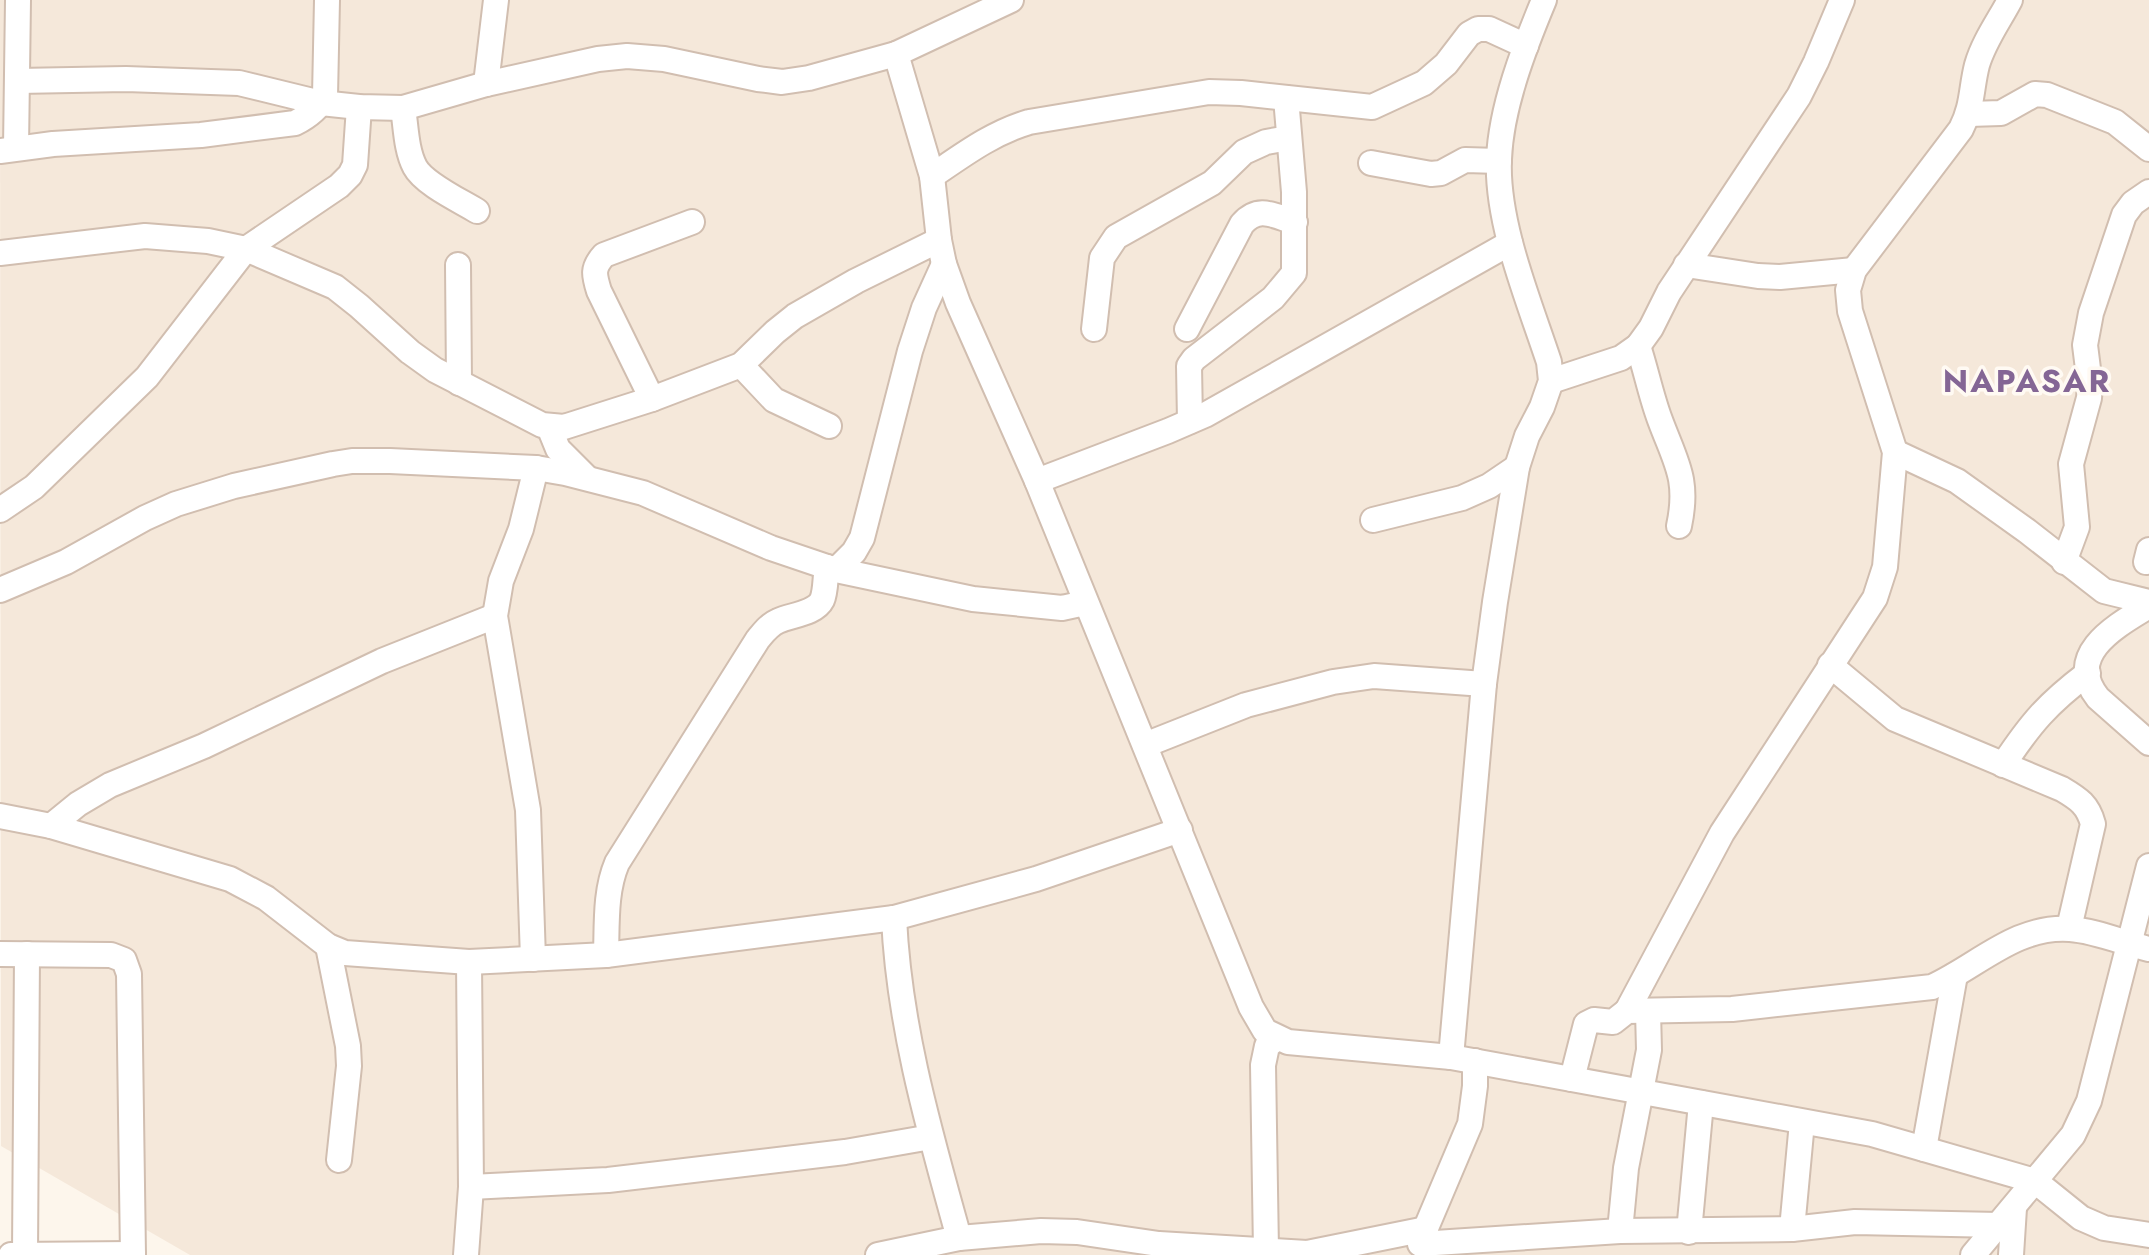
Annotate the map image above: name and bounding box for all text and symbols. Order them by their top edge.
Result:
district label: NAPASAR [1943,358,2111,404]

